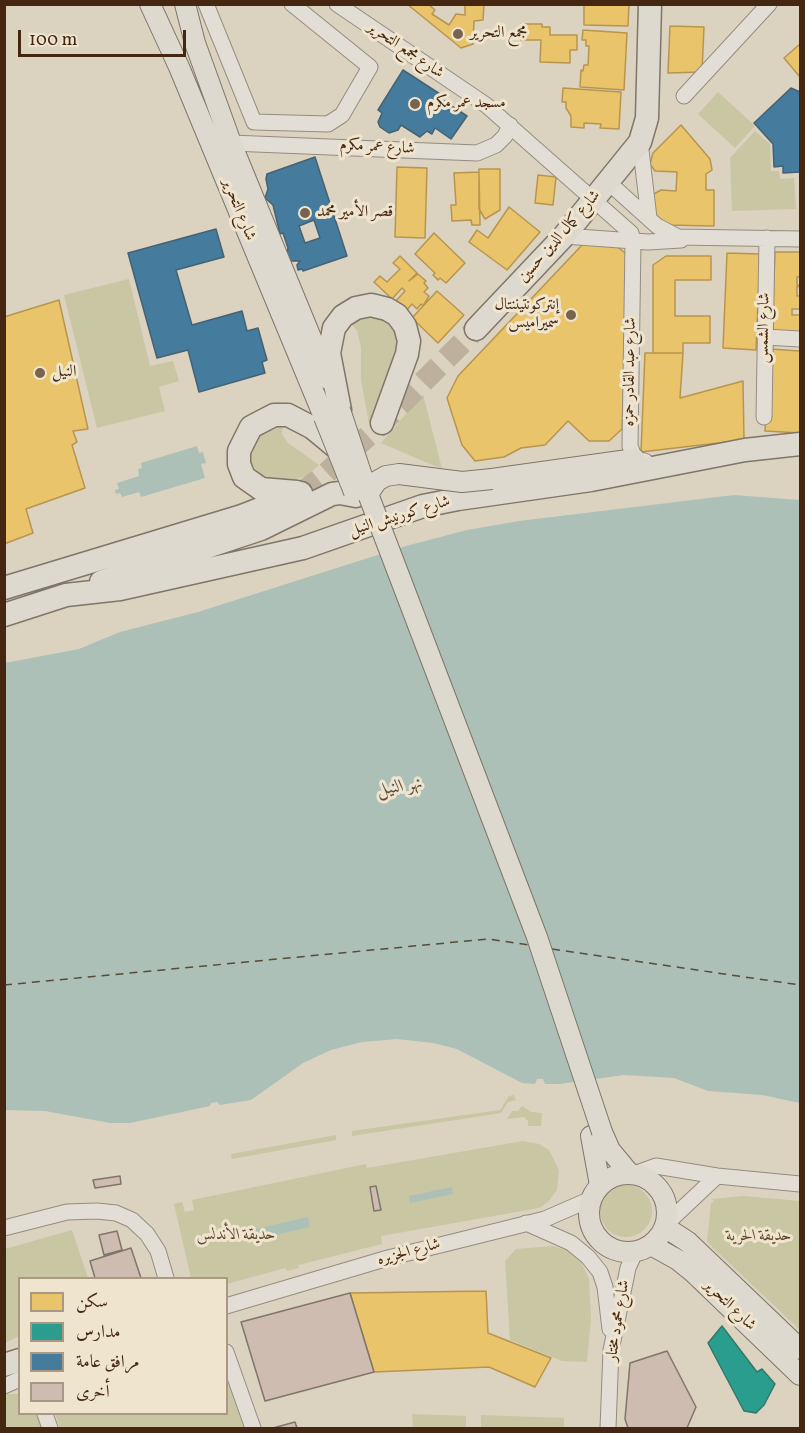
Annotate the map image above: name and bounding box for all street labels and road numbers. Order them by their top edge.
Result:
street label: شارع مجمع التحرير [363,18,447,84]
street label: شارع عمر مكرم [339,136,415,160]
street label: شارع التحرير [217,176,259,244]
street label: شارع كمال الدين حسين [515,187,605,287]
street label: شارع الشمس [755,292,775,364]
street label: شارع عبد القادر حمزه [620,317,642,427]
street label: شارع كورنيش النيل [347,492,453,542]
street label: شارع الجزيره [375,1235,443,1271]
street label: شارع التحرير [699,1276,759,1336]
street label: شارع محمود مختار [603,1279,635,1363]

